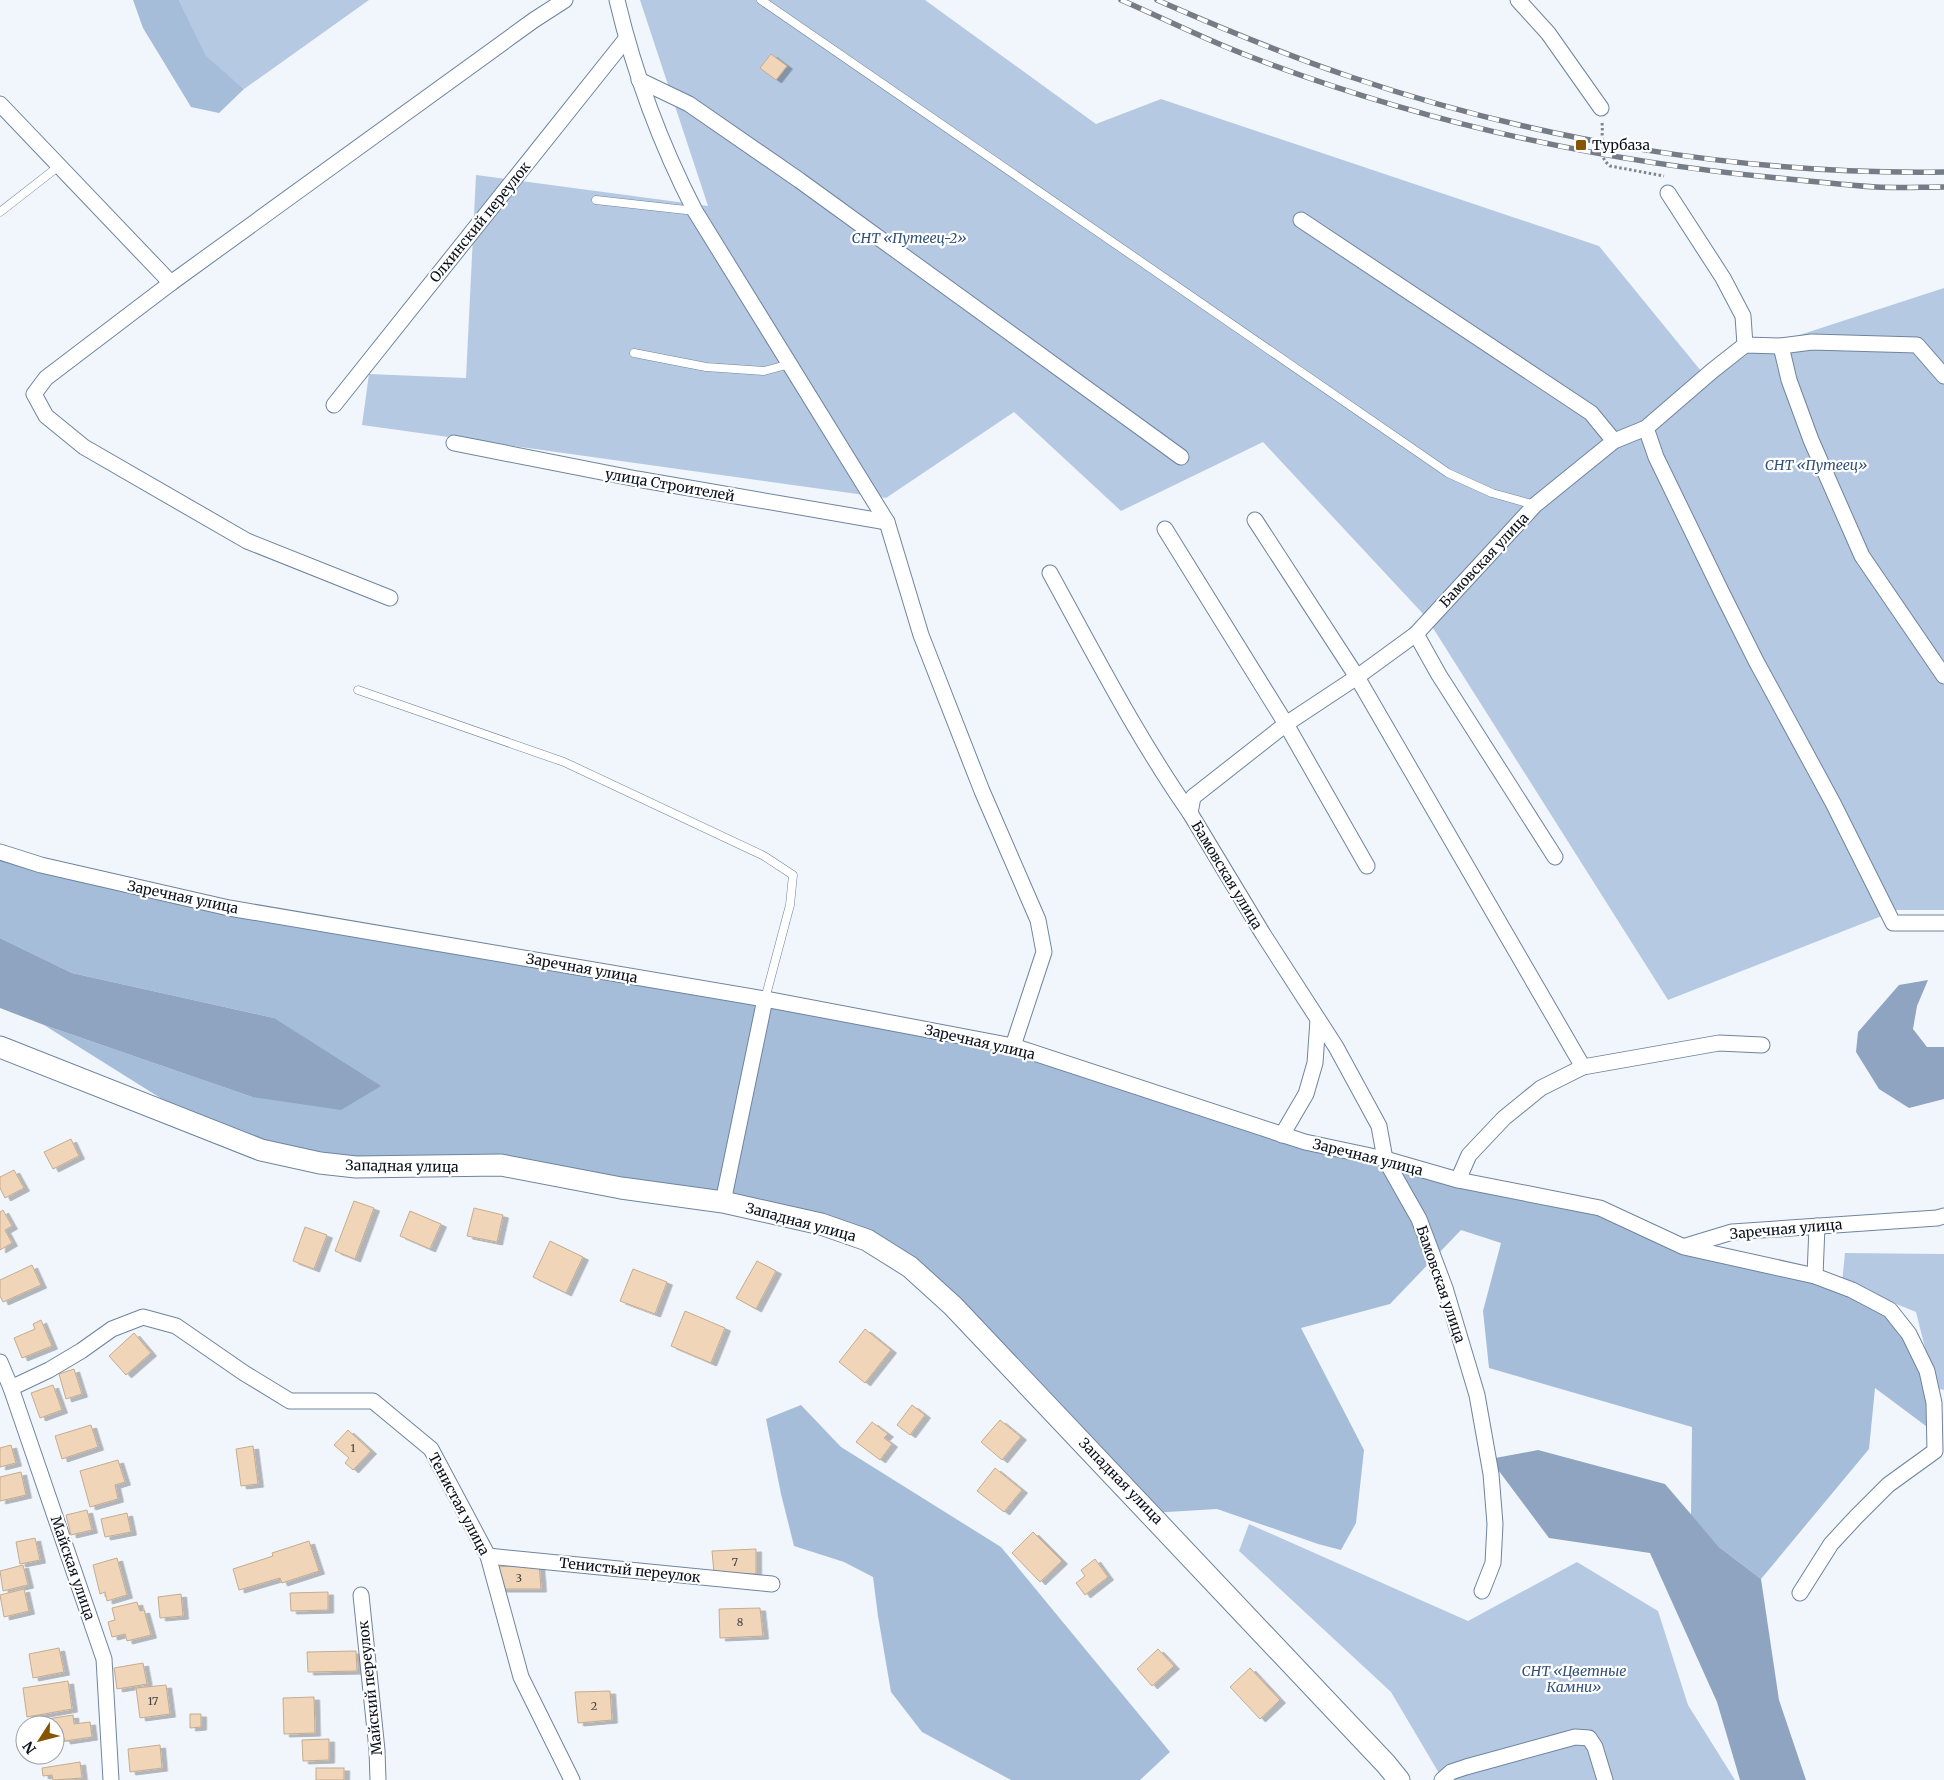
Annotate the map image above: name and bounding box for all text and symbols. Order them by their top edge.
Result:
place label: Турбаза [1592,136,1651,154]
marker: Турбаза [1574,138,1588,152]
street label: Олхинский переулок [426,158,534,286]
park label: СНТ «Путеец-2» [852,229,966,247]
park label: СНТ «Путеец» [1765,456,1867,474]
street label: улица Строителей [604,465,736,505]
street label: Бамовская улица [1435,509,1533,611]
street label: Бамовская улица [1188,818,1267,933]
street label: Заречная улица [126,876,241,918]
street label: Заречная улица [525,949,640,987]
street label: Заречная улица [923,1021,1037,1064]
street label: Заречная улица [1311,1135,1425,1179]
street label: Западная улица [345,1156,459,1176]
street label: Западная улица [744,1199,859,1245]
street label: Заречная улица [1729,1215,1843,1243]
street label: Бамовская улица [1412,1223,1470,1346]
street label: Западная улица [1075,1434,1167,1528]
house number: 1 [351,1441,356,1455]
street label: Тенистая улица [424,1450,494,1559]
street label: Майская улица [47,1514,99,1623]
street label: Тенистый переулок [558,1554,702,1586]
house number: 7 [732,1555,738,1569]
house number: 3 [516,1571,522,1585]
house number: 8 [737,1615,744,1629]
street label: Майский переулок [354,1620,386,1756]
park label: СНТ «Цветные Камни» [1522,1662,1626,1696]
house number: 17 [148,1694,158,1708]
house number: 2 [591,1699,597,1713]
north arrow [15,1715,65,1765]
text: N [19,1738,40,1757]

